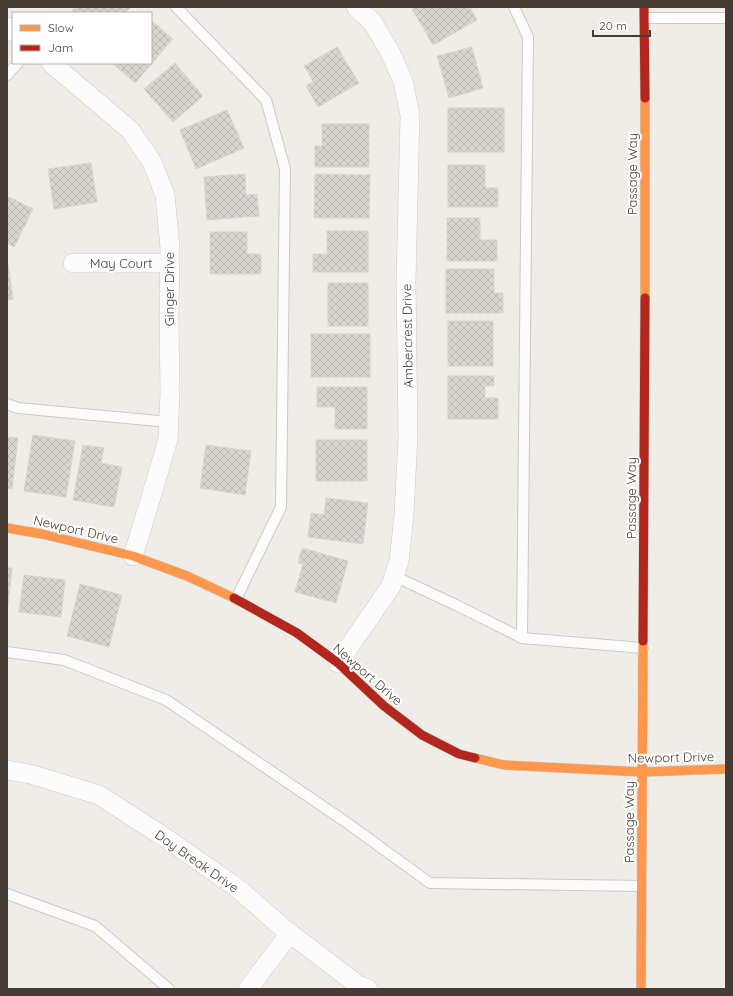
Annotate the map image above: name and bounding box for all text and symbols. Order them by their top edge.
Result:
legend [12,12,152,64]
scale bar [593,12,650,38]
text: 20 m [599,18,627,33]
text: Slow [48,20,74,35]
text: Jam [48,40,73,55]
street label: Passage Way [624,133,640,215]
street label: Ginger Drive [161,252,177,326]
street label: May Court [90,255,152,271]
street label: Ambercrest Drive [398,284,416,388]
street label: Passage Way [623,457,639,539]
street label: Newport Drive [32,511,120,547]
street label: Newport Drive [330,640,406,708]
street label: Newport Drive [628,748,714,766]
street label: Passage Way [621,781,637,863]
street label: Day Break Drive [152,826,242,896]

